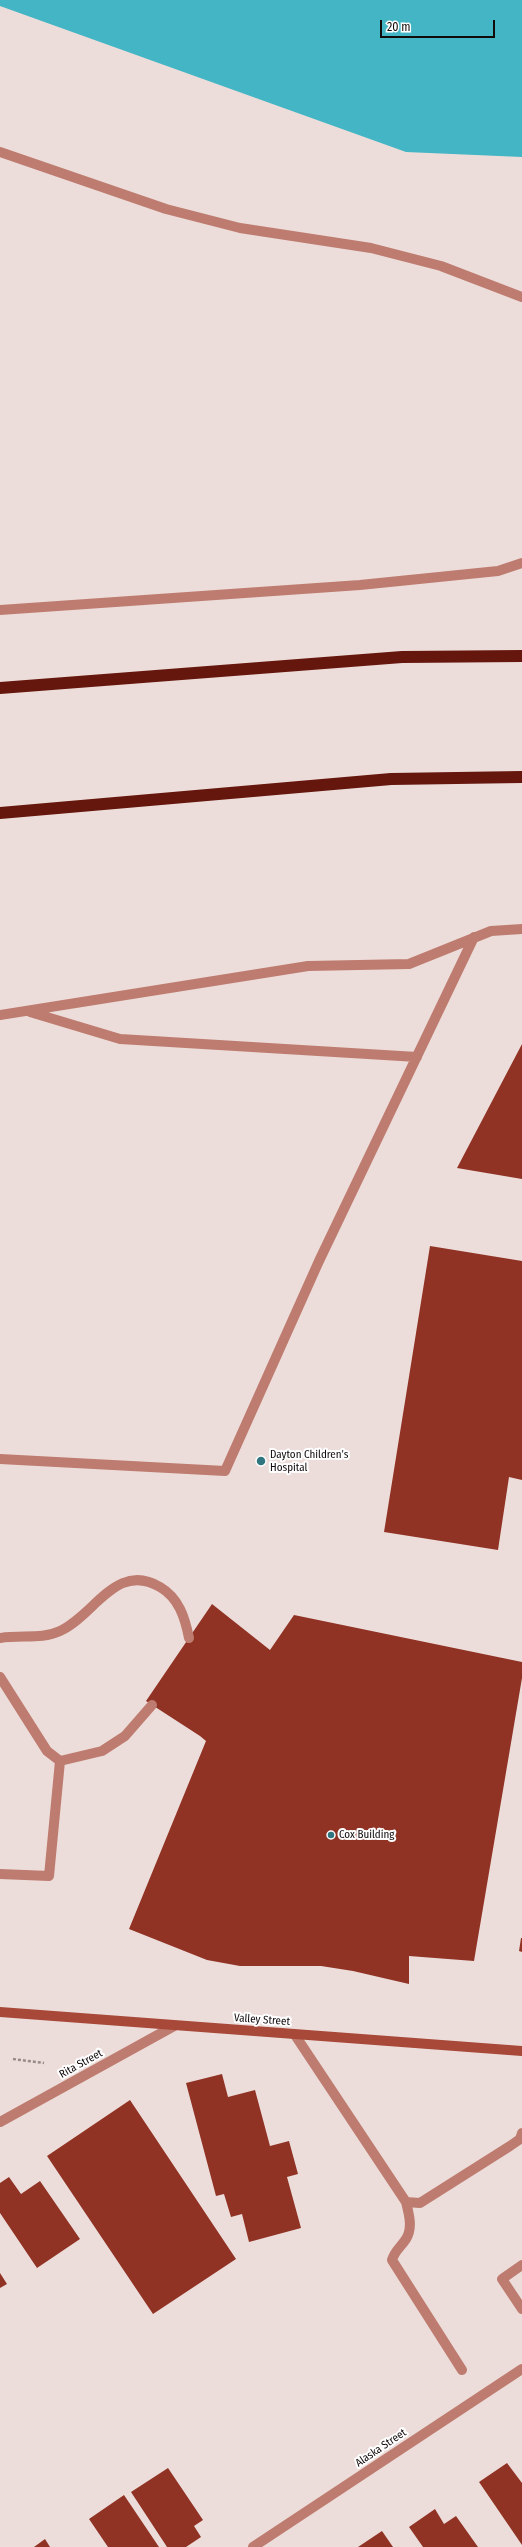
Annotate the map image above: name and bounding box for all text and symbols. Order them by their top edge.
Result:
scale bar [382,12,497,38]
text: 20 m [387,20,411,34]
place label: Dayton Children’s Hospital [270,1448,348,1474]
marker: Dayton Children’s Hospital [255,1455,267,1467]
place label: Cox Building [339,1828,394,1842]
marker: Cox Building [326,1830,336,1840]
street label: Valley Street [234,2011,290,2029]
street label: Rita Street [57,2047,105,2081]
street label: Alaska Street [353,2426,409,2470]

